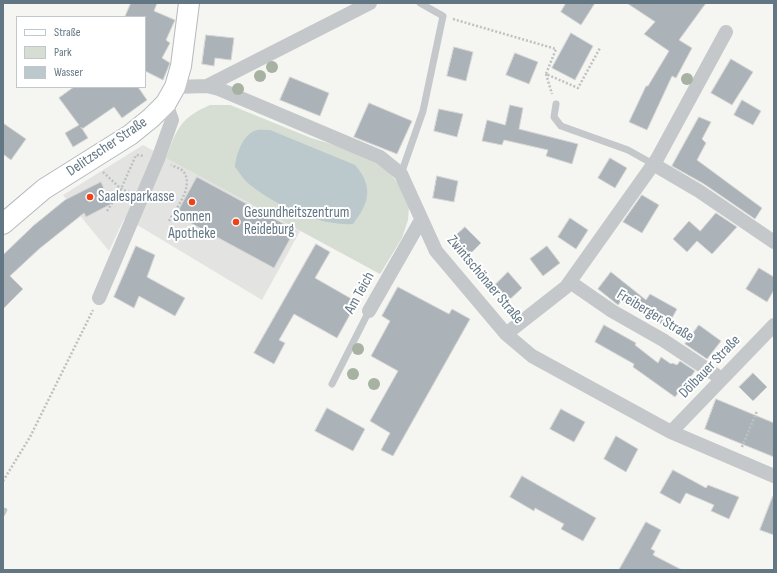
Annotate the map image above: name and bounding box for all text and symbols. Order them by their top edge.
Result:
legend [16,16,146,88]
text: Straße [54,25,81,40]
text: Park [54,45,72,60]
text: Wasser [54,65,83,80]
street label: Delitzscher Straße [63,114,151,180]
place label: Saalesparkasse [98,188,175,206]
marker: Saalesparkasse [85,192,95,202]
marker: Sonnen Apotheke [187,197,197,207]
place label: Gesundheitszentrum Reideburg [244,204,349,239]
place label: Sonnen Apotheke [168,208,216,243]
marker: Gesundheitszentrum Reideburg [231,217,241,227]
street label: Zwintschönaer Straße [443,232,527,328]
street label: Am Teich [341,269,379,317]
street label: Freiberger Straße [613,286,697,346]
street label: Dölbauer Straße [676,332,744,402]

